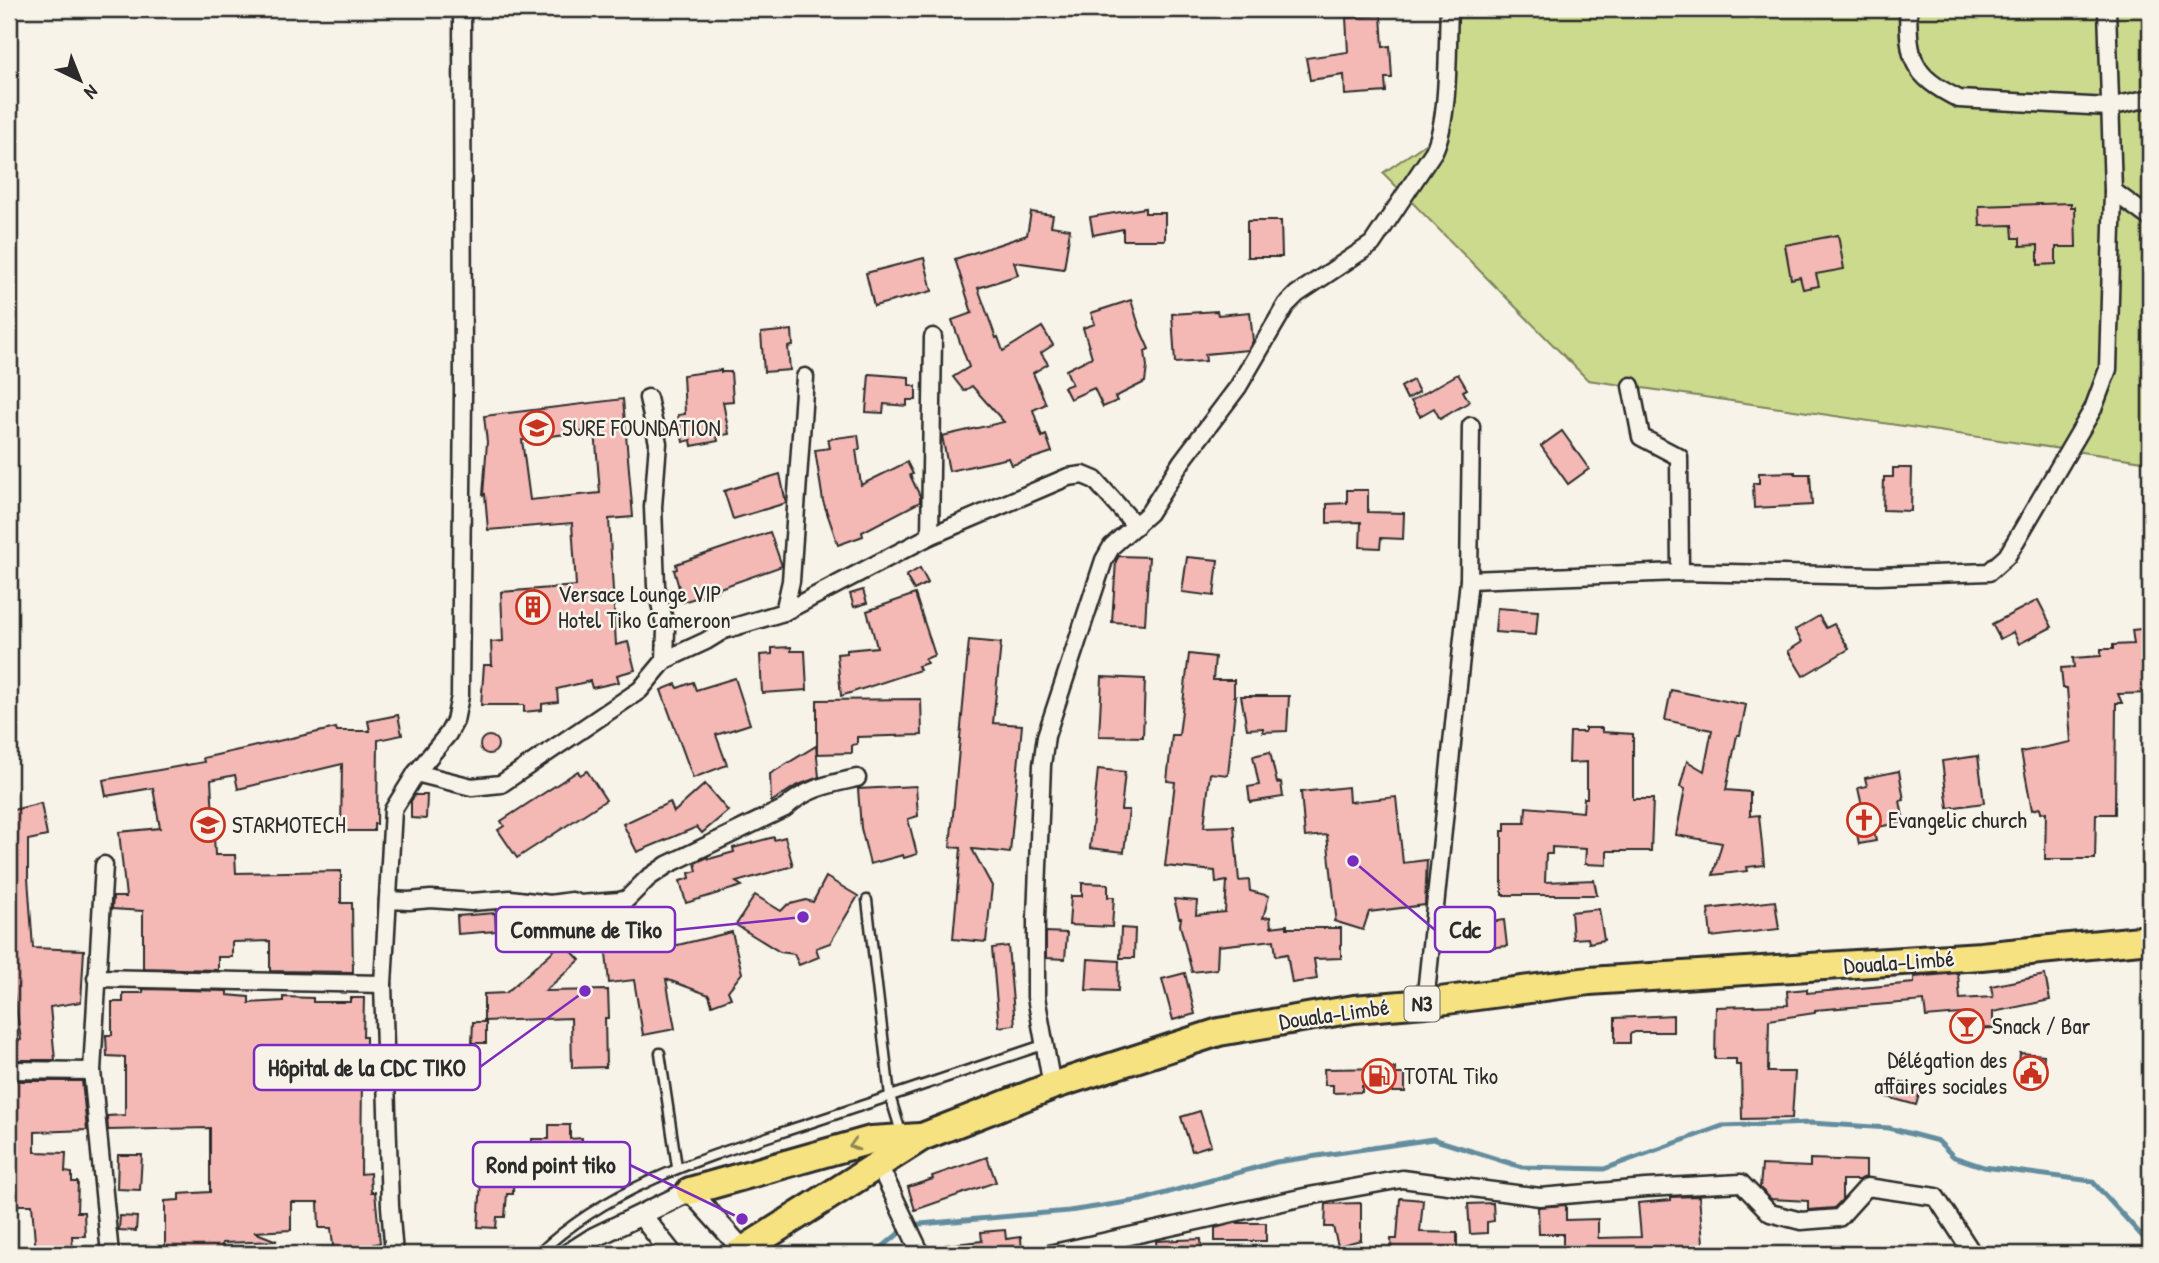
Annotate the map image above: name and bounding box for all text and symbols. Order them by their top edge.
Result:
north arrow [46,46,116,116]
text: N [79,79,104,105]
school or university icon: SURE FOUNDATION [518,409,556,447]
place label: SURE FOUNDATION [562,412,721,443]
place label: Versace Lounge VIP Hotel Tiko Cameroon [558,578,731,635]
building icon: Versace Lounge VIP Hotel Tiko Cameroon [514,588,552,626]
church icon: Evangelic church [1845,801,1883,839]
place label: Evangelic church [1888,804,2027,835]
school or university icon: STARMOTECH [189,806,227,844]
place label: STARMOTECH [232,809,346,840]
callout: Commune de Tiko [496,907,675,952]
callout: Cdc [1435,907,1495,952]
text: Commune de Tiko [510,913,662,945]
text: Cdc [1449,913,1482,945]
street label: Douala-Limbé [1843,942,1955,981]
road number: N3 [1404,986,1440,1021]
street label: Douala-Limbé [1277,990,1391,1037]
bar icon: Snack / Bar [1948,1007,1986,1045]
place label: Snack / Bar [1992,1010,2090,1041]
place label: Délégation des affaires sociales [1874,1044,2007,1101]
callout: Hôpital de la CDC TIKO [254,1045,480,1090]
text: Hôpital de la CDC TIKO [268,1051,466,1084]
public building icon: Délégation des affaires sociales [2012,1054,2050,1092]
fuel station icon: TOTAL Tiko [1360,1057,1398,1095]
place label: TOTAL Tiko [1404,1060,1498,1091]
one-way arrow [848,1137,860,1151]
callout: Rond point tiko [473,1142,630,1187]
text: Rond point tiko [486,1148,616,1181]

